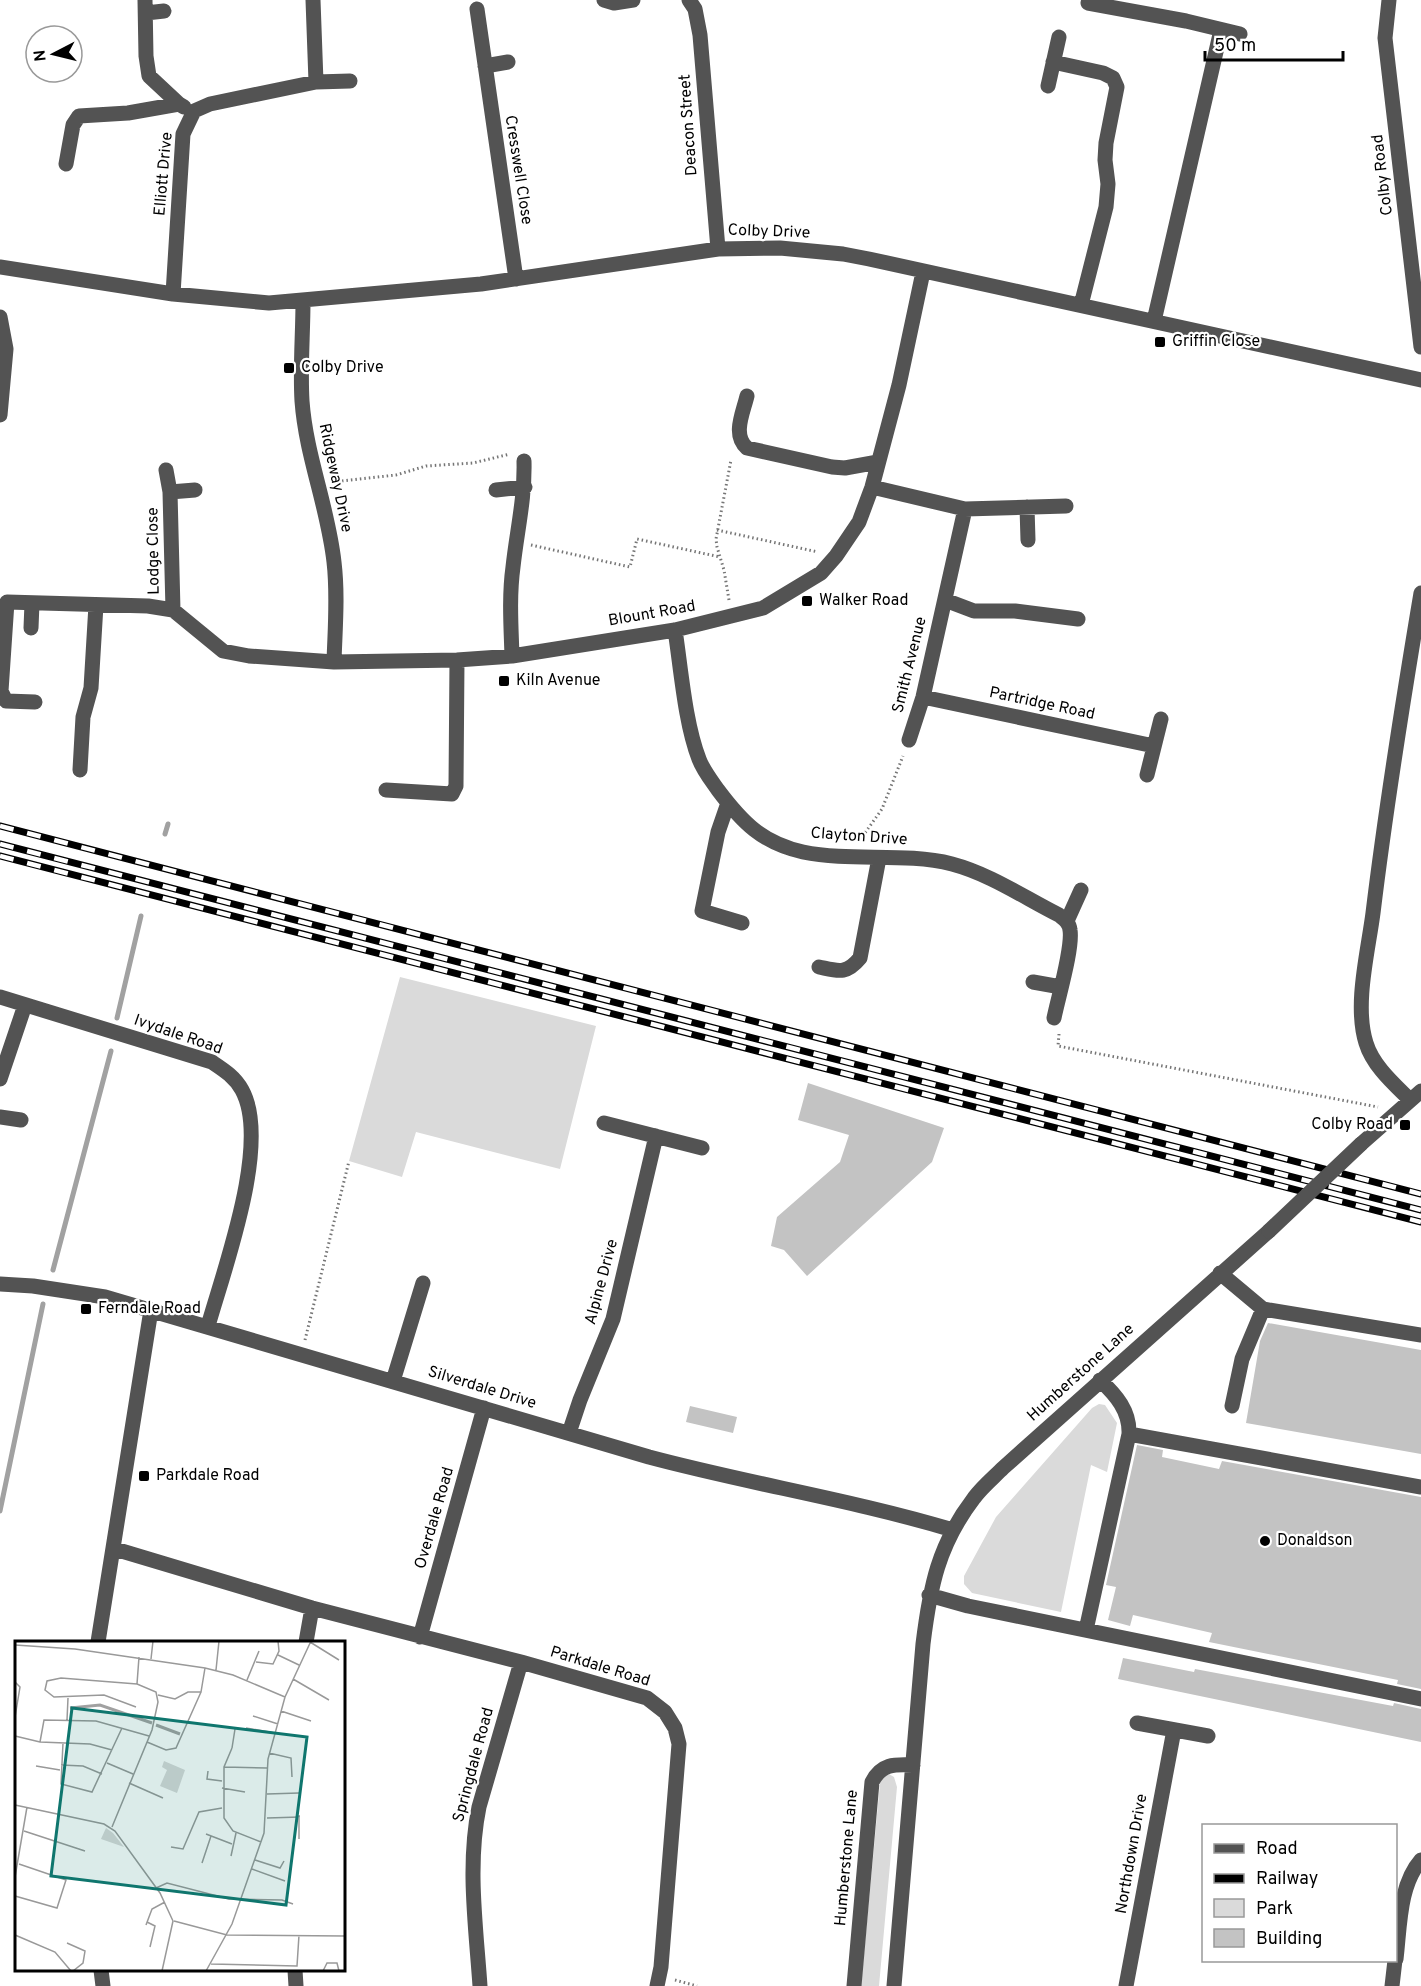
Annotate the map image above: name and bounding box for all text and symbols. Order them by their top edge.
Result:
north arrow [24,24,84,84]
scale bar [1205,24,1343,62]
text: 50 m [1214,35,1256,58]
text: N [30,49,52,63]
street label: Deacon Street [675,74,703,176]
street label: Cresswell Close [499,114,537,226]
street label: Elliott Drive [150,131,178,217]
street label: Colby Road [1368,133,1398,217]
street label: Colby Drive [727,221,811,243]
place label: Griffin Close [1172,332,1260,352]
marker: Griffin Close [1153,335,1167,349]
place label: Colby Drive [301,358,384,378]
marker: Colby Drive [282,361,296,375]
street label: Ridgeway Drive [314,422,356,534]
street label: Lodge Close [143,507,165,595]
place label: Walker Road [819,591,908,611]
marker: Walker Road [800,594,814,608]
street label: Blount Road [607,596,697,632]
street label: Smith Avenue [888,615,932,715]
place label: Kiln Avenue [516,671,600,691]
marker: Kiln Avenue [497,674,511,688]
street label: Partridge Road [987,683,1097,725]
street label: Clayton Drive [810,824,908,850]
street label: Ivydale Road [131,1010,225,1060]
place label: Colby Road [1311,1115,1393,1135]
marker: Colby Road [1398,1118,1412,1132]
street label: Alpine Drive [581,1237,623,1327]
place label: Ferndale Road [98,1299,201,1319]
marker: Ferndale Road [79,1302,93,1316]
street label: Humberstone Lane [1023,1320,1139,1426]
street label: Silverdale Drive [425,1362,539,1414]
street label: Overdale Road [411,1465,459,1571]
place label: Parkdale Road [156,1466,260,1486]
marker: Parkdale Road [137,1469,151,1483]
place label: Donaldson [1277,1531,1353,1551]
marker: Donaldson [1258,1534,1272,1548]
inset map [15,1641,345,1971]
street label: Parkdale Road [548,1642,652,1692]
street label: Springdale Road [449,1705,499,1825]
street label: Humberstone Lane [831,1789,863,1927]
street label: Northdown Drive [1112,1792,1152,1916]
legend [1202,1824,1397,1962]
text: Road [1256,1838,1298,1861]
text: Railway [1256,1868,1318,1891]
text: Park [1256,1898,1293,1921]
text: Building [1256,1928,1322,1951]

